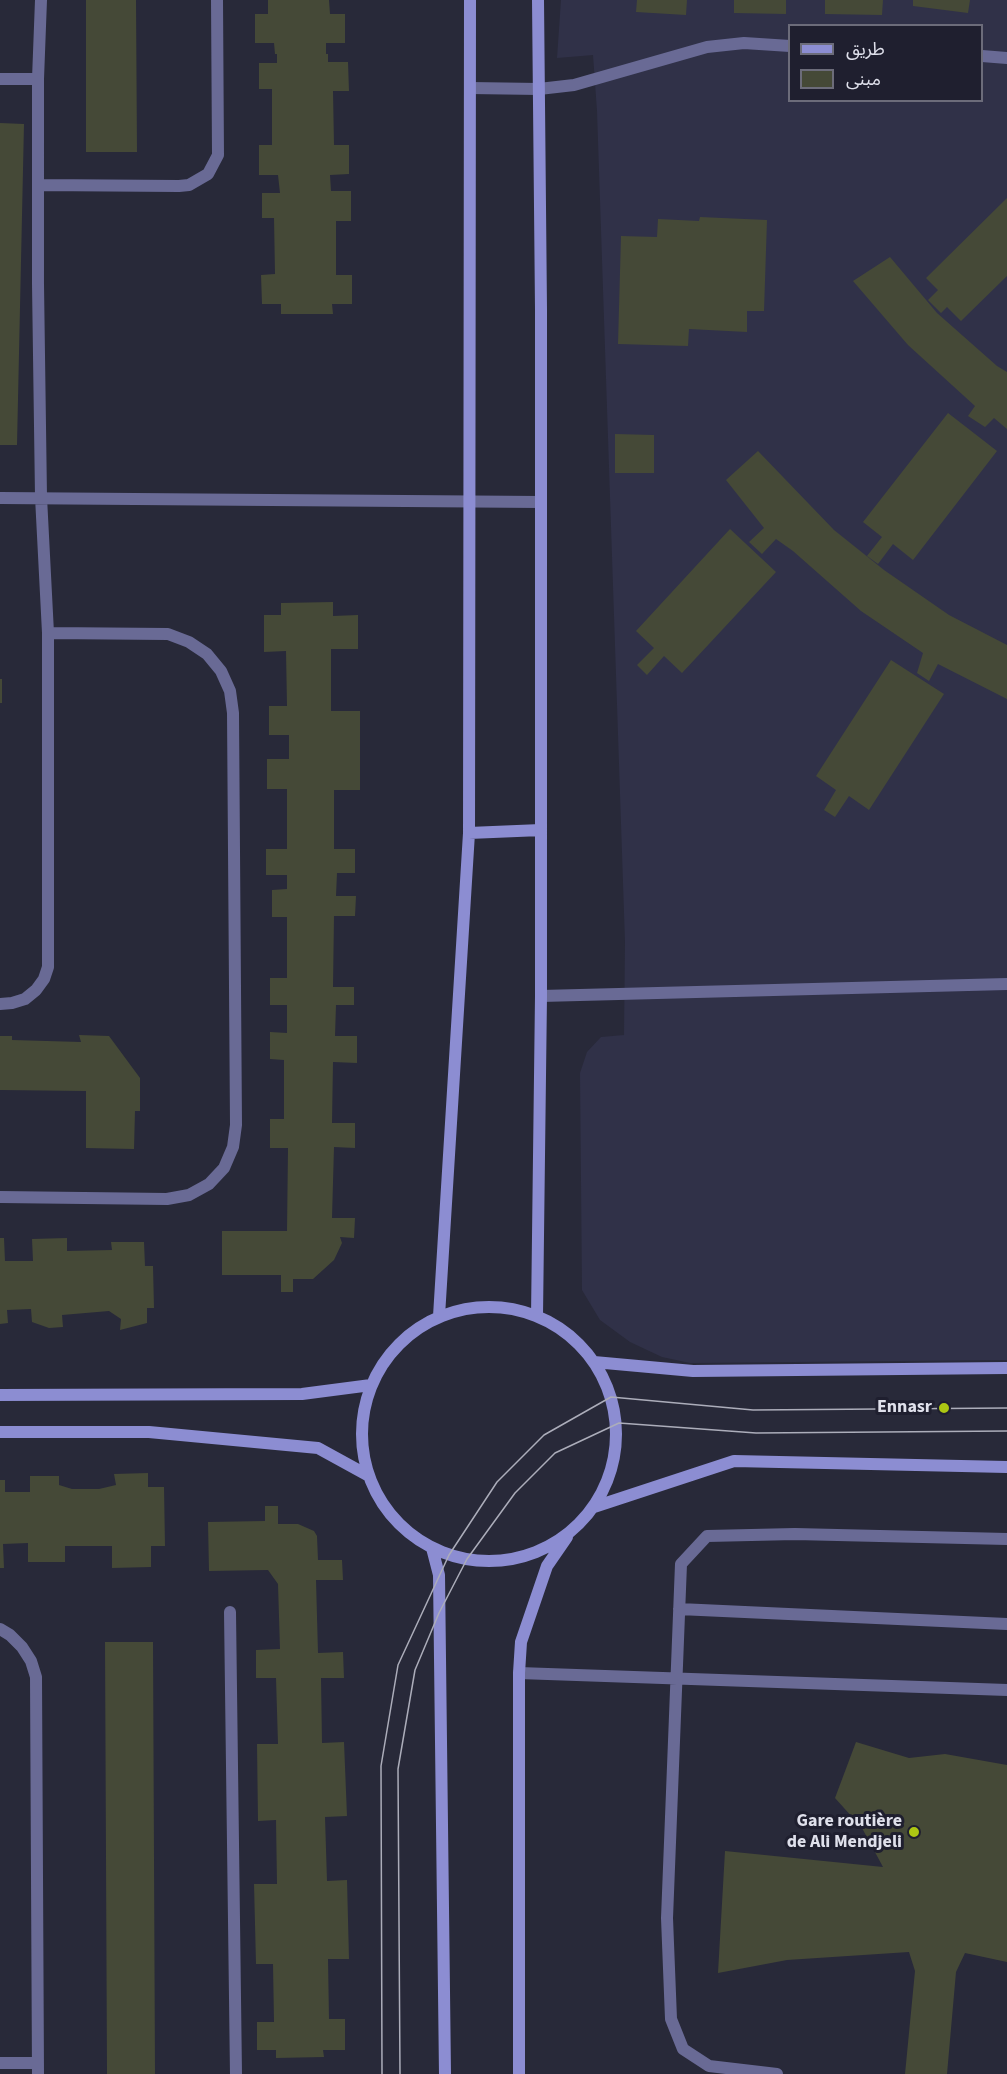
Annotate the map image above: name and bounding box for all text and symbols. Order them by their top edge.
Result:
legend [788,24,983,102]
text: طريق [846,37,885,62]
text: مبنى [846,67,881,92]
place label: Ennasr [877,1397,932,1419]
marker: Ennasr [937,1401,951,1415]
place label: Gare routière de Ali Mendjeli [787,1811,902,1854]
marker: Gare routière de Ali Mendjeli [907,1825,921,1839]

